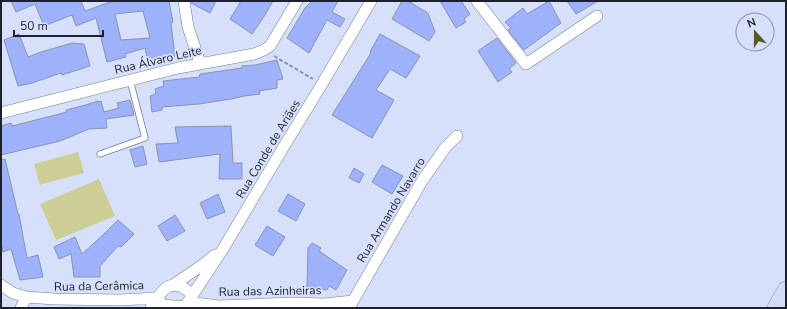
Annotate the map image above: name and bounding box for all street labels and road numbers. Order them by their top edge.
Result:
street label: Rua Álvaro Leite [113,42,203,78]
street label: Rua Conde de Ariães [232,96,304,201]
street label: Rua Armando Navarro [353,154,429,266]
street label: Rua da Cerâmica [54,277,144,295]
street label: Rua das Azinheiras [219,282,322,300]

